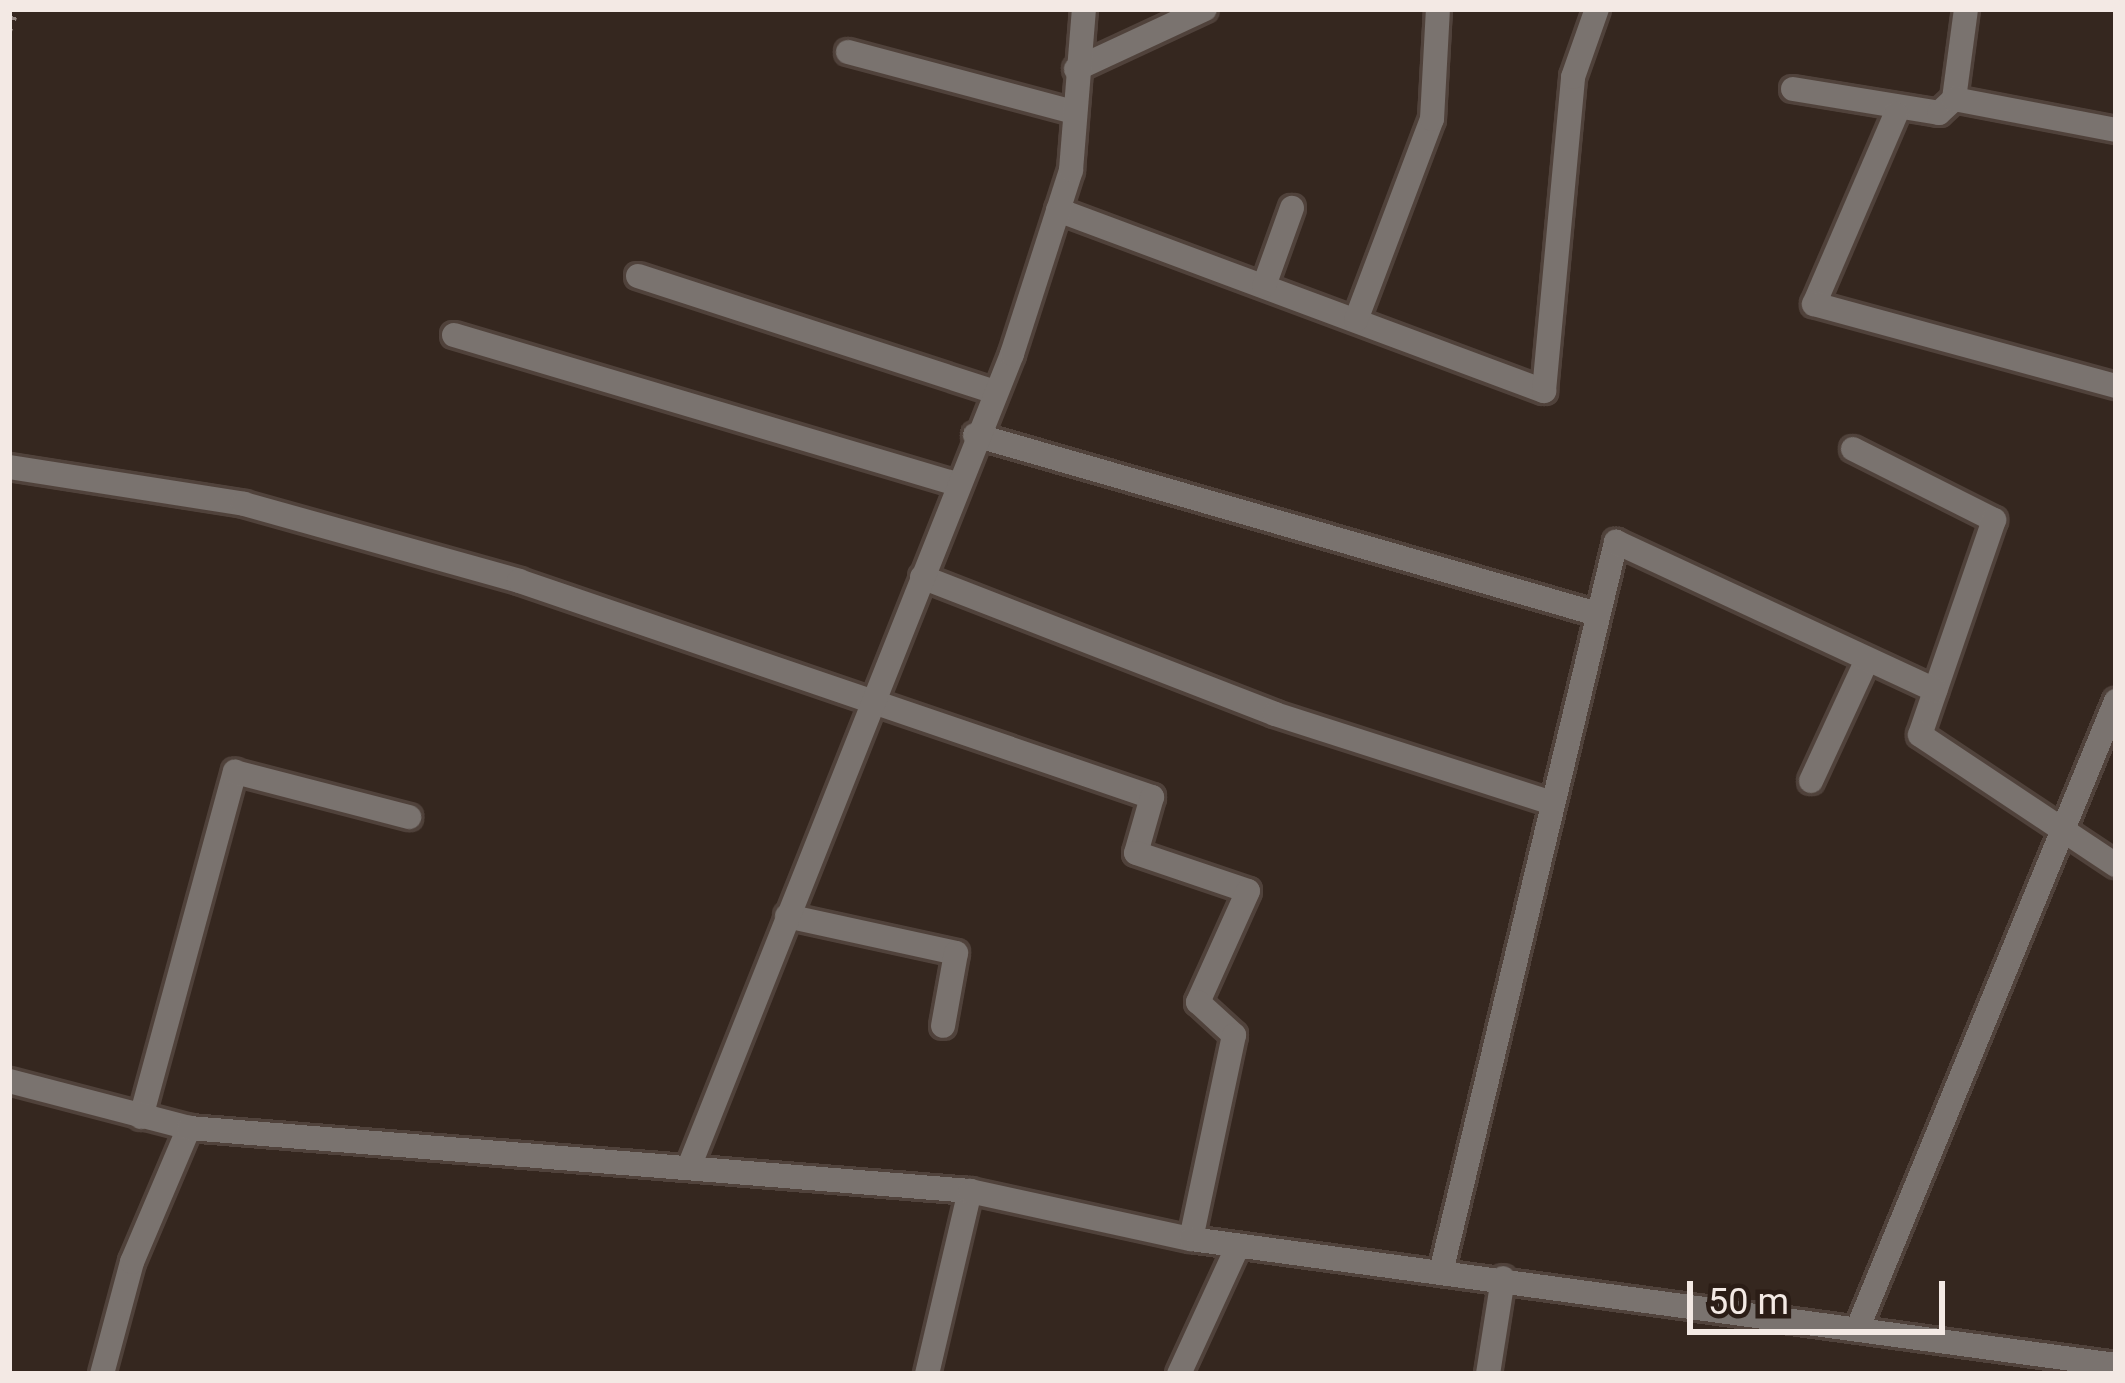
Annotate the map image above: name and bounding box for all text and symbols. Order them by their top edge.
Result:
scale bar [1693,1257,1951,1331]
text: 50 m [1708,1281,1789,1323]

